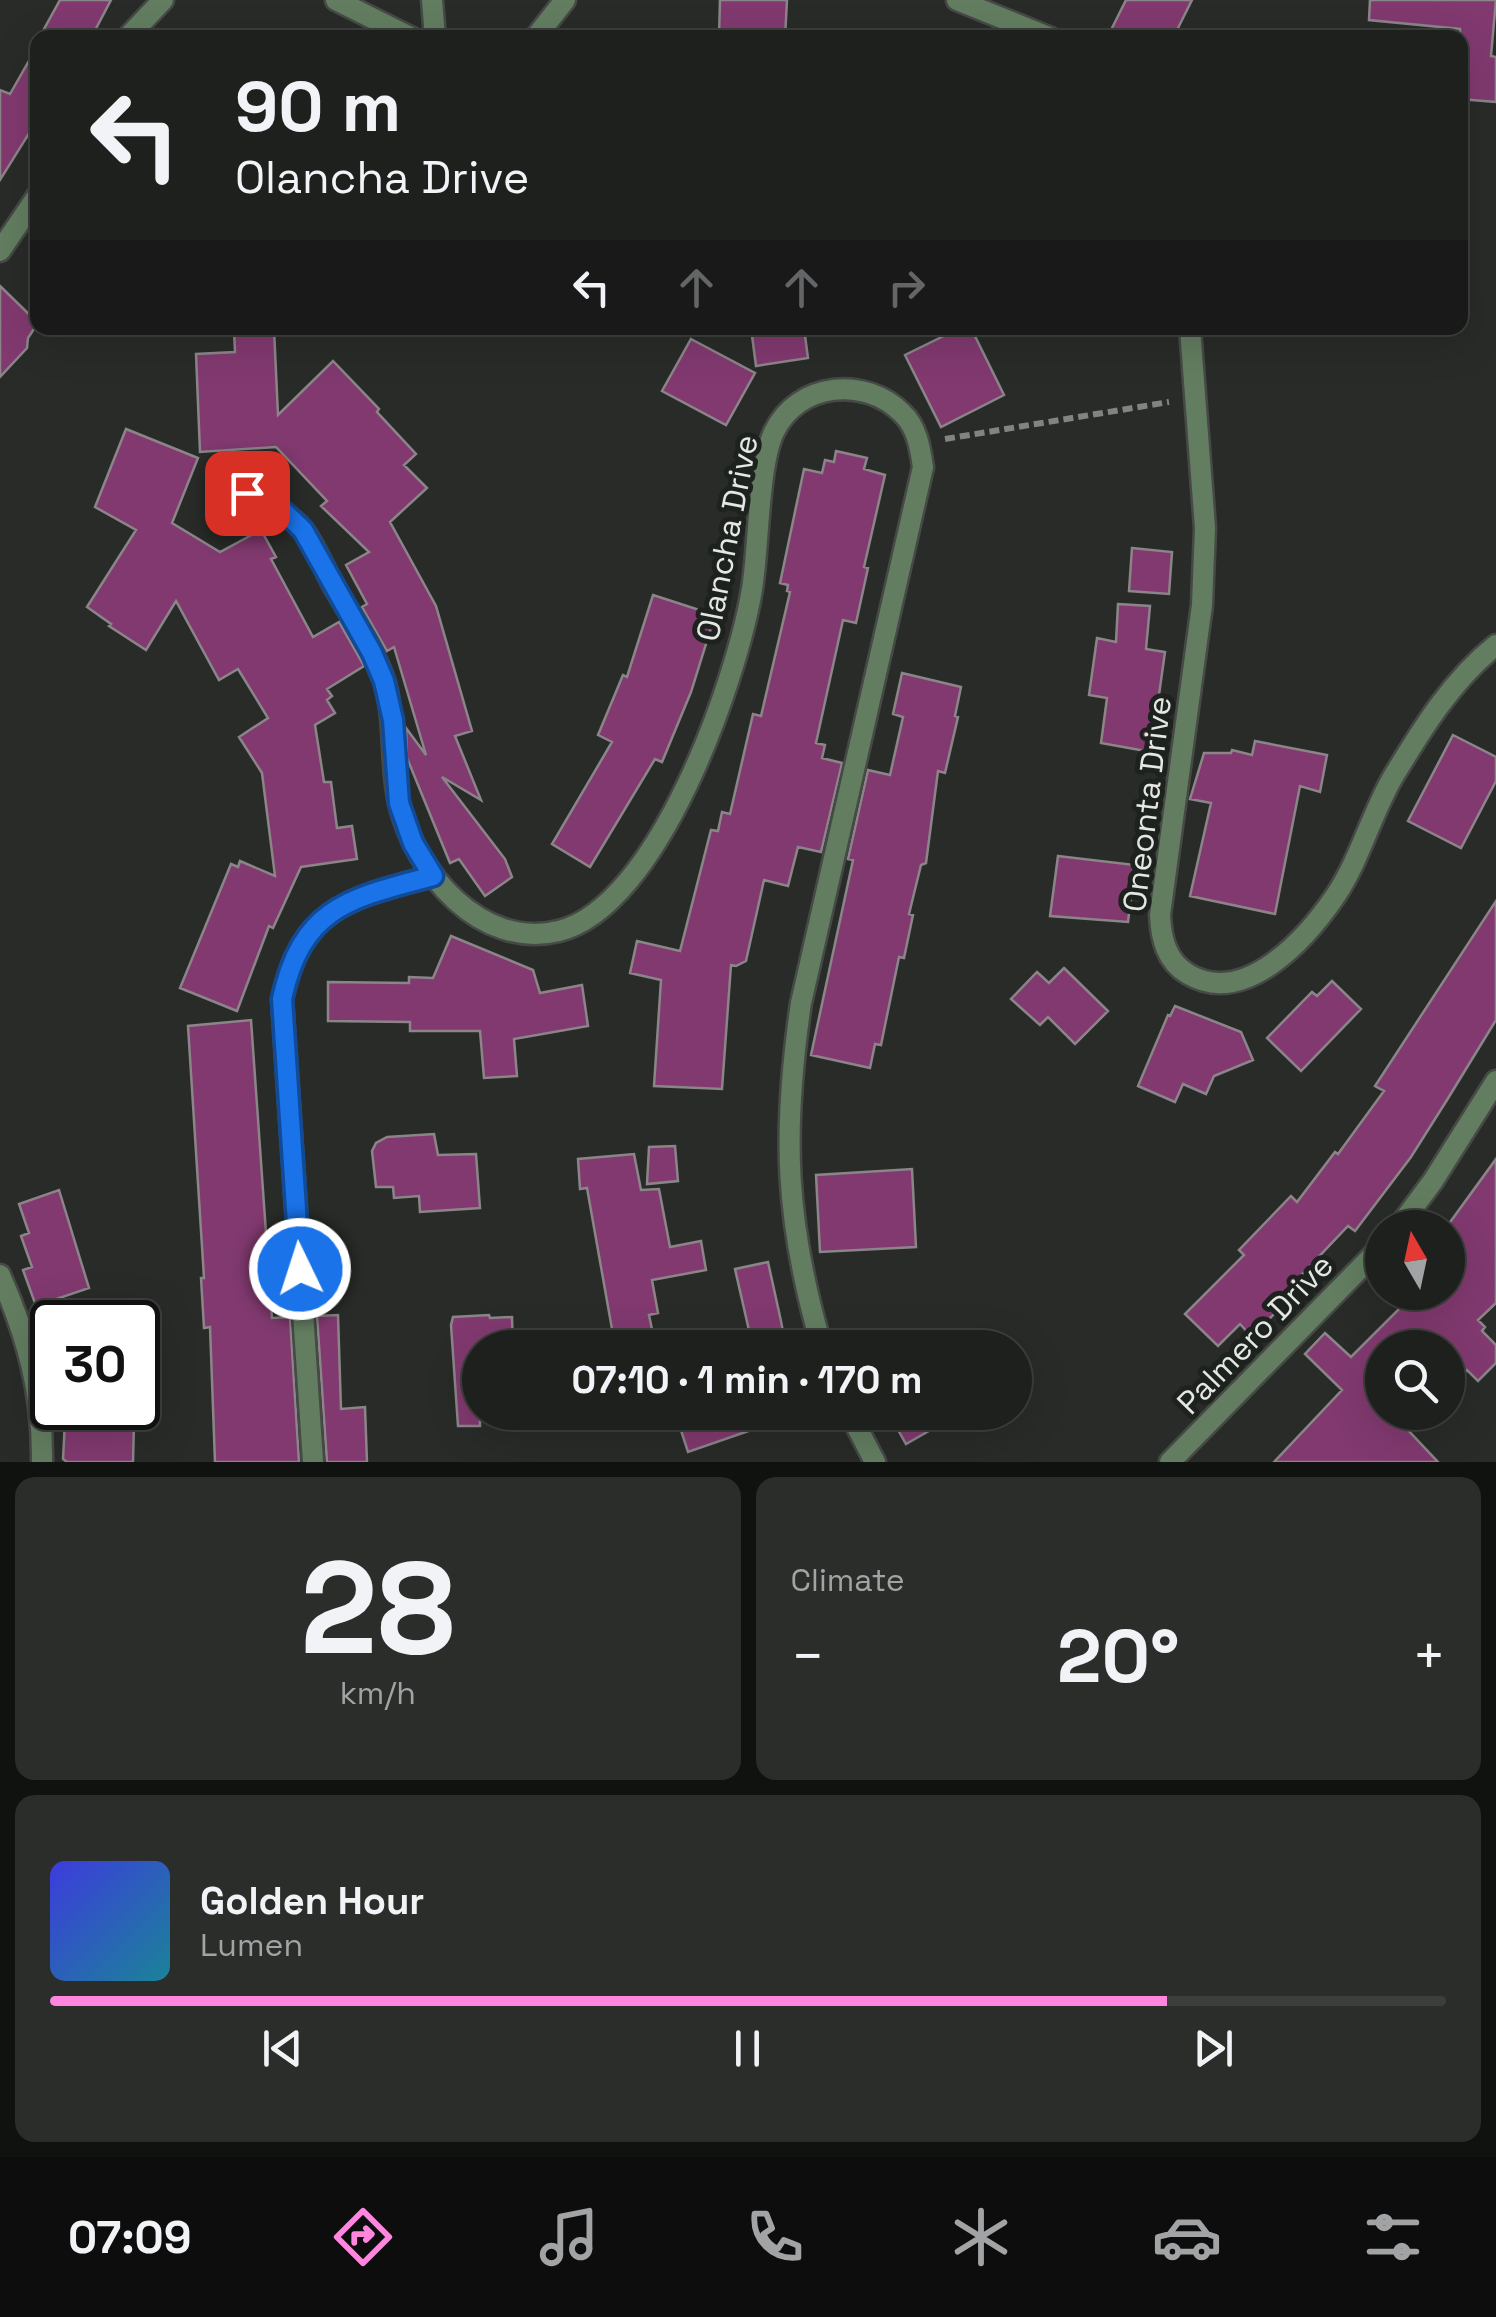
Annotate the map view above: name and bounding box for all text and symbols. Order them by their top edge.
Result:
text: 90 m [235,62,401,151]
icon: left [70,70,200,200]
text: Olancha Drive [235,149,529,206]
icon: left [564,260,619,315]
icon: ahead [669,260,724,315]
icon: ahead [774,260,829,315]
icon: right [879,260,934,315]
street label: Olancha Drive [687,431,767,645]
pin [205,451,290,536]
icon: arrive [220,466,275,521]
street label: Oneonta Drive [1114,694,1180,914]
north arrow [1365,1210,1465,1310]
map controls [1365,1210,1465,1430]
position arrow [248,1217,352,1321]
street label: Palmero Drive [1168,1245,1342,1423]
speed limit sign: 30 [30,1300,160,1430]
button: search [1365,1330,1465,1430]
text: 07:10 · 1 min · 170 m [572,1356,922,1404]
text: 28 [300,1525,455,1691]
text: Climate [791,1560,905,1600]
text: 20° [1057,1608,1180,1704]
text: − [791,1621,825,1691]
text: + [1412,1621,1446,1691]
text: km/h [340,1673,416,1713]
text: Golden Hour [200,1877,424,1925]
text: Lumen [200,1925,303,1965]
icon: previous [255,2021,310,2076]
icon: pause [720,2021,775,2076]
icon: next [1186,2021,1241,2076]
icon: directions [328,2202,398,2272]
icon: music [534,2202,604,2272]
icon: phone [740,2202,810,2272]
icon: climate [946,2202,1016,2272]
icon: car [1152,2202,1222,2272]
icon: filters [1358,2202,1428,2272]
text: 07:09 [68,2209,192,2266]

